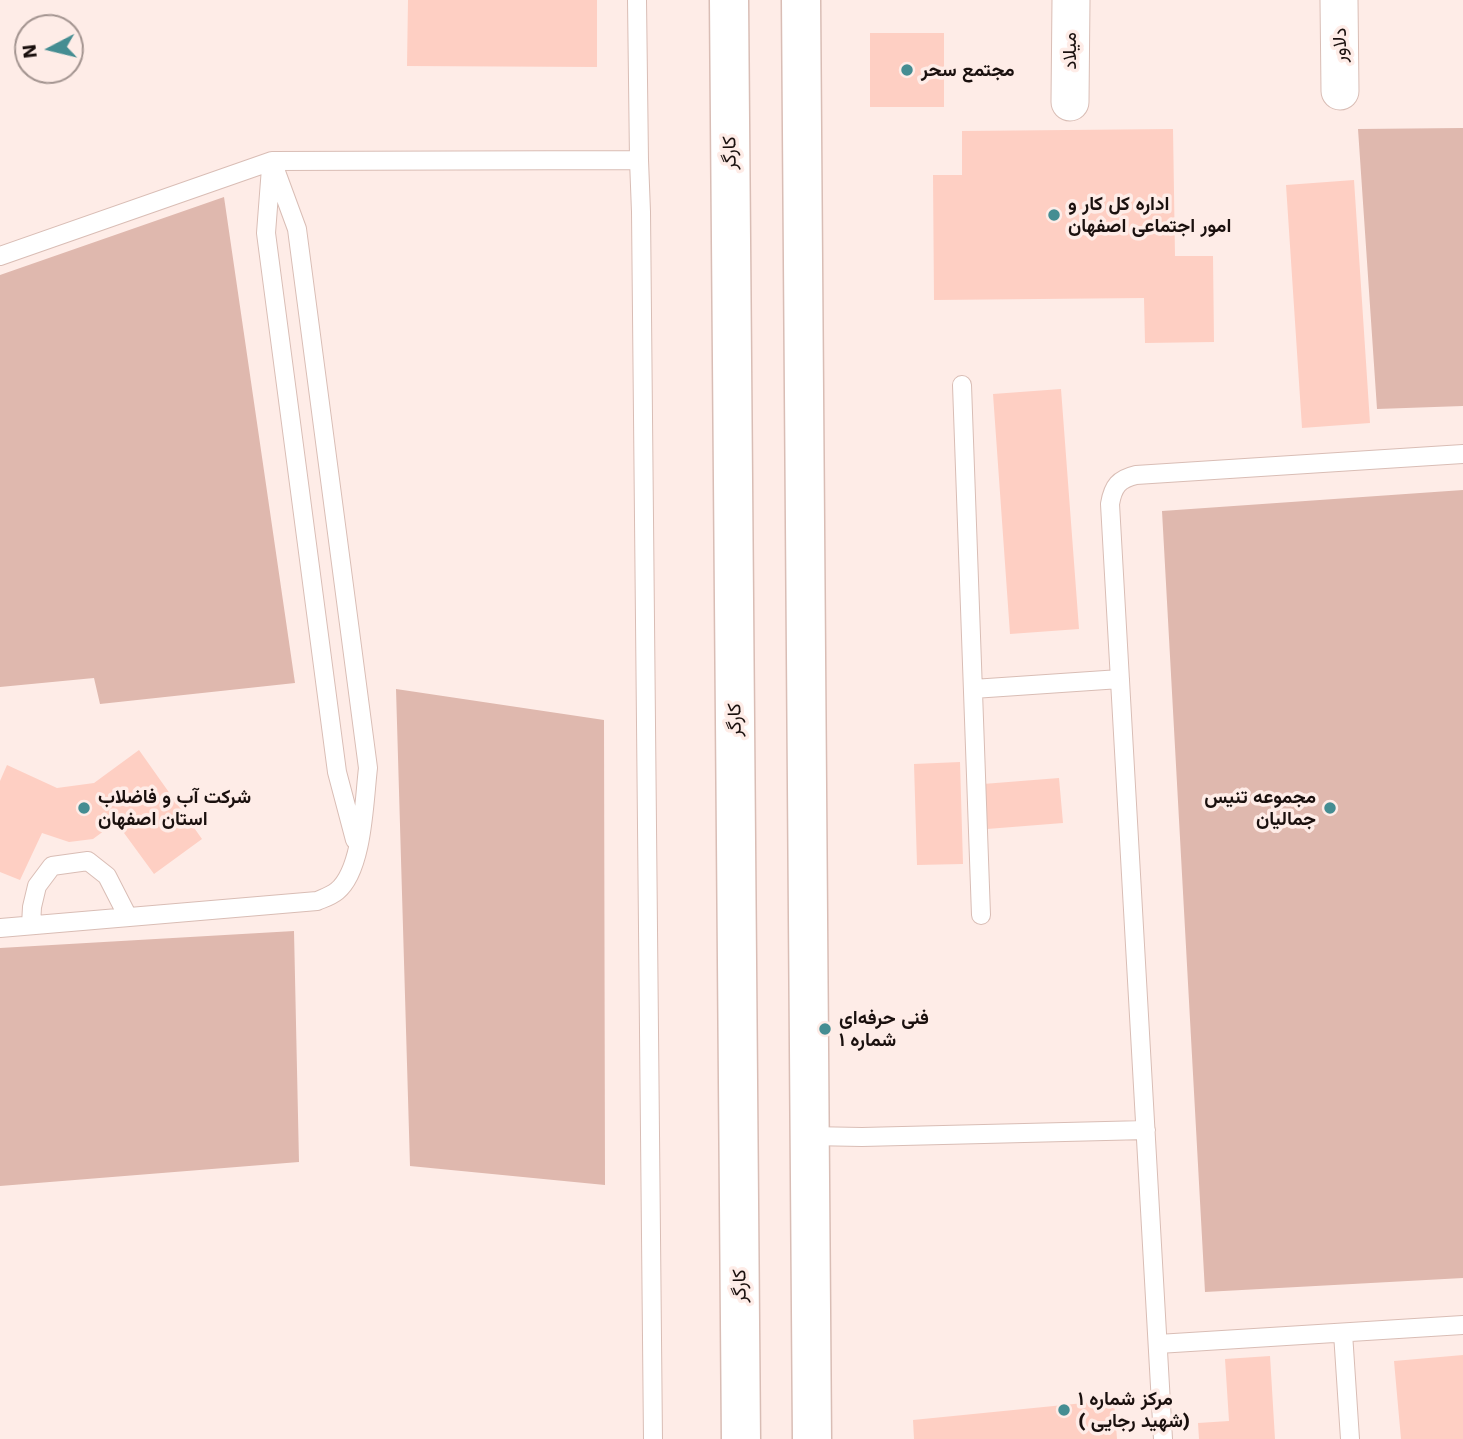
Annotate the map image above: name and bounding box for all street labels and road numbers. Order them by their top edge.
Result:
street label: دلاور [1329,28,1351,62]
street label: میلاد [1059,32,1081,70]
street label: کارگر [718,136,742,170]
street label: کارگر [723,703,747,737]
street label: کارگر [728,1269,752,1303]

